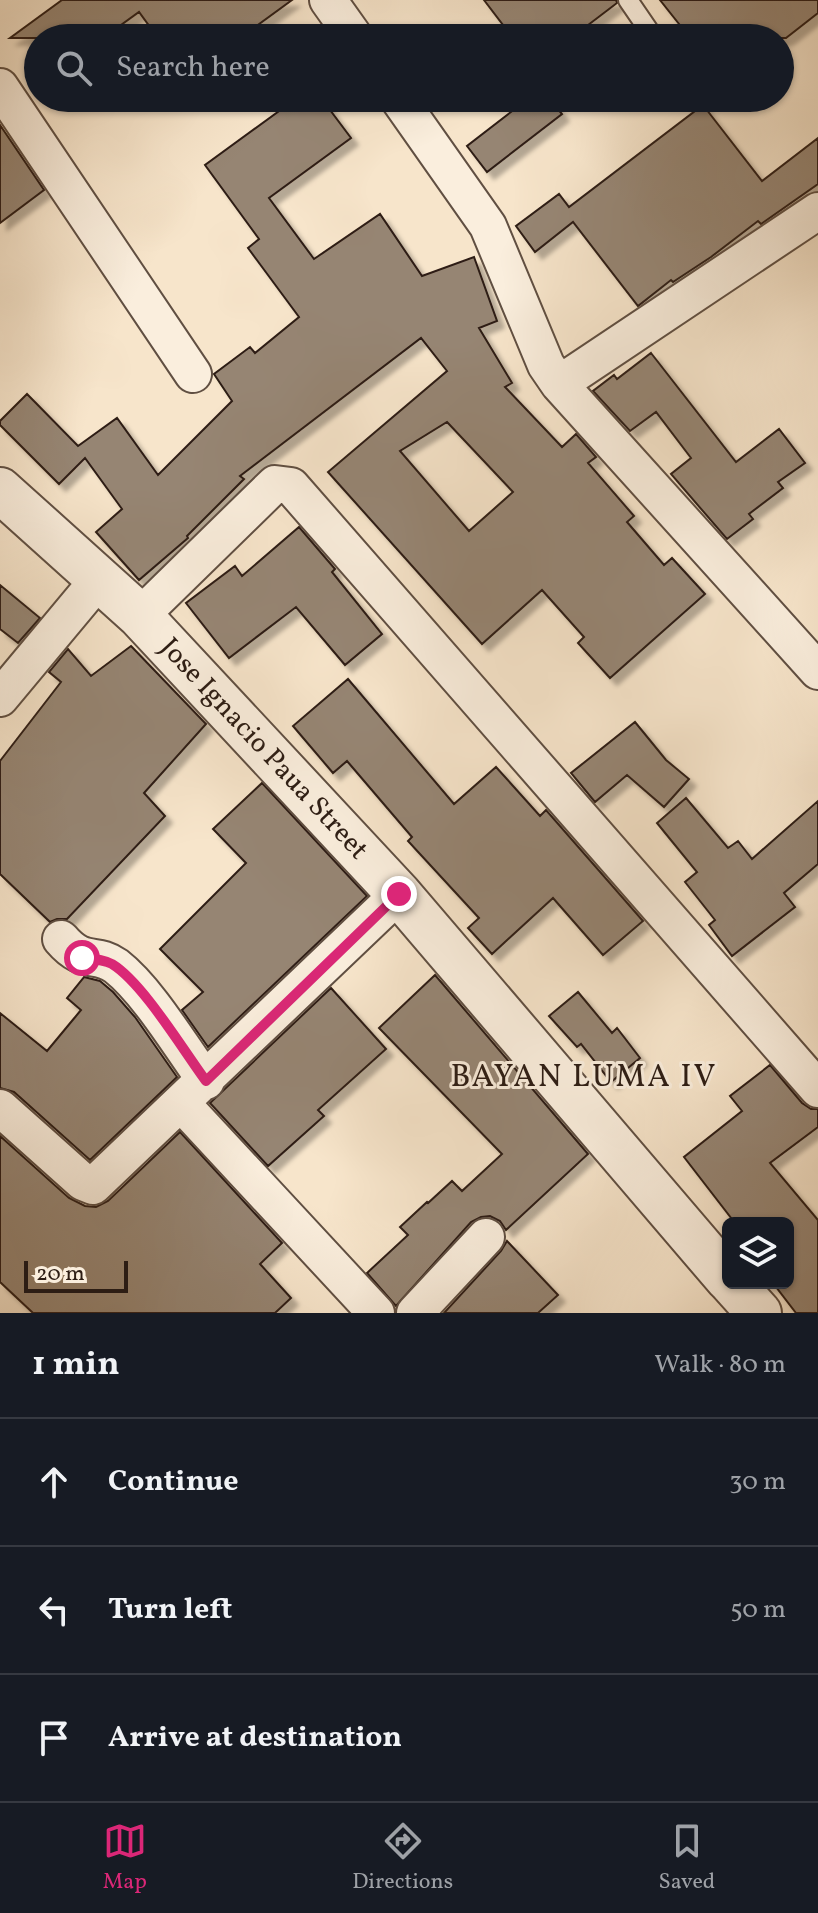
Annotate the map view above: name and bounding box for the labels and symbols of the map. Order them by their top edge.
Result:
street label: Jose Ignacio Paua Street [151,629,377,868]
route end [381,876,417,912]
route start [64,940,100,976]
district label: BAYAN LUMA IV [450,1056,718,1100]
scale bar [24,1257,128,1293]

